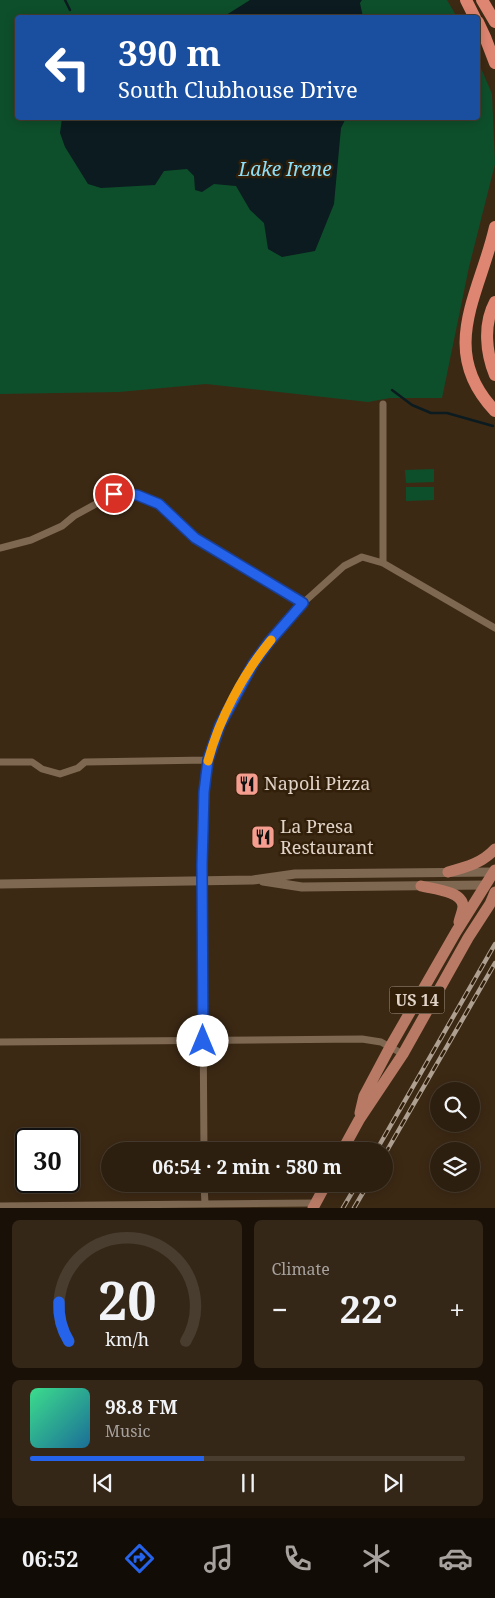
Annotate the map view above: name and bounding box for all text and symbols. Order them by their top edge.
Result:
text: 390 m [118,29,221,76]
icon: left [35,35,100,100]
text: South Clubhouse Drive [118,74,358,104]
water label: Lake Irene [237,156,332,182]
pin [93,473,135,515]
icon: arrive [100,480,128,508]
restaurant icon: Napoli Pizza [234,771,260,797]
place label: Napoli Pizza [264,771,371,795]
place label: La Presa Restaurant [280,814,374,859]
restaurant icon: La Presa Restaurant [250,824,276,850]
road number: US 14 [390,986,444,1014]
position arrow [176,1014,228,1066]
map controls [430,1082,480,1192]
button: search [430,1082,480,1132]
speed limit sign: 30 [15,1128,80,1193]
button: layers [430,1142,480,1192]
text: 06:54 · 2 min · 580 m [152,1154,342,1180]
text: Climate [272,1258,330,1280]
text: 20 [97,1264,156,1335]
text: 22° [339,1282,398,1334]
text: − [272,1290,288,1328]
text: + [449,1290,465,1328]
text: km/h [105,1327,149,1351]
text: 98.8 FM [105,1394,178,1420]
text: Music [105,1420,150,1442]
icon: previous [89,1469,117,1497]
icon: pause [234,1469,262,1497]
icon: next [379,1469,407,1497]
icon: directions [122,1541,157,1576]
icon: music [201,1541,236,1576]
icon: phone [280,1541,315,1576]
icon: climate [359,1541,394,1576]
icon: car [438,1541,473,1576]
text: 06:52 [22,1543,78,1573]

